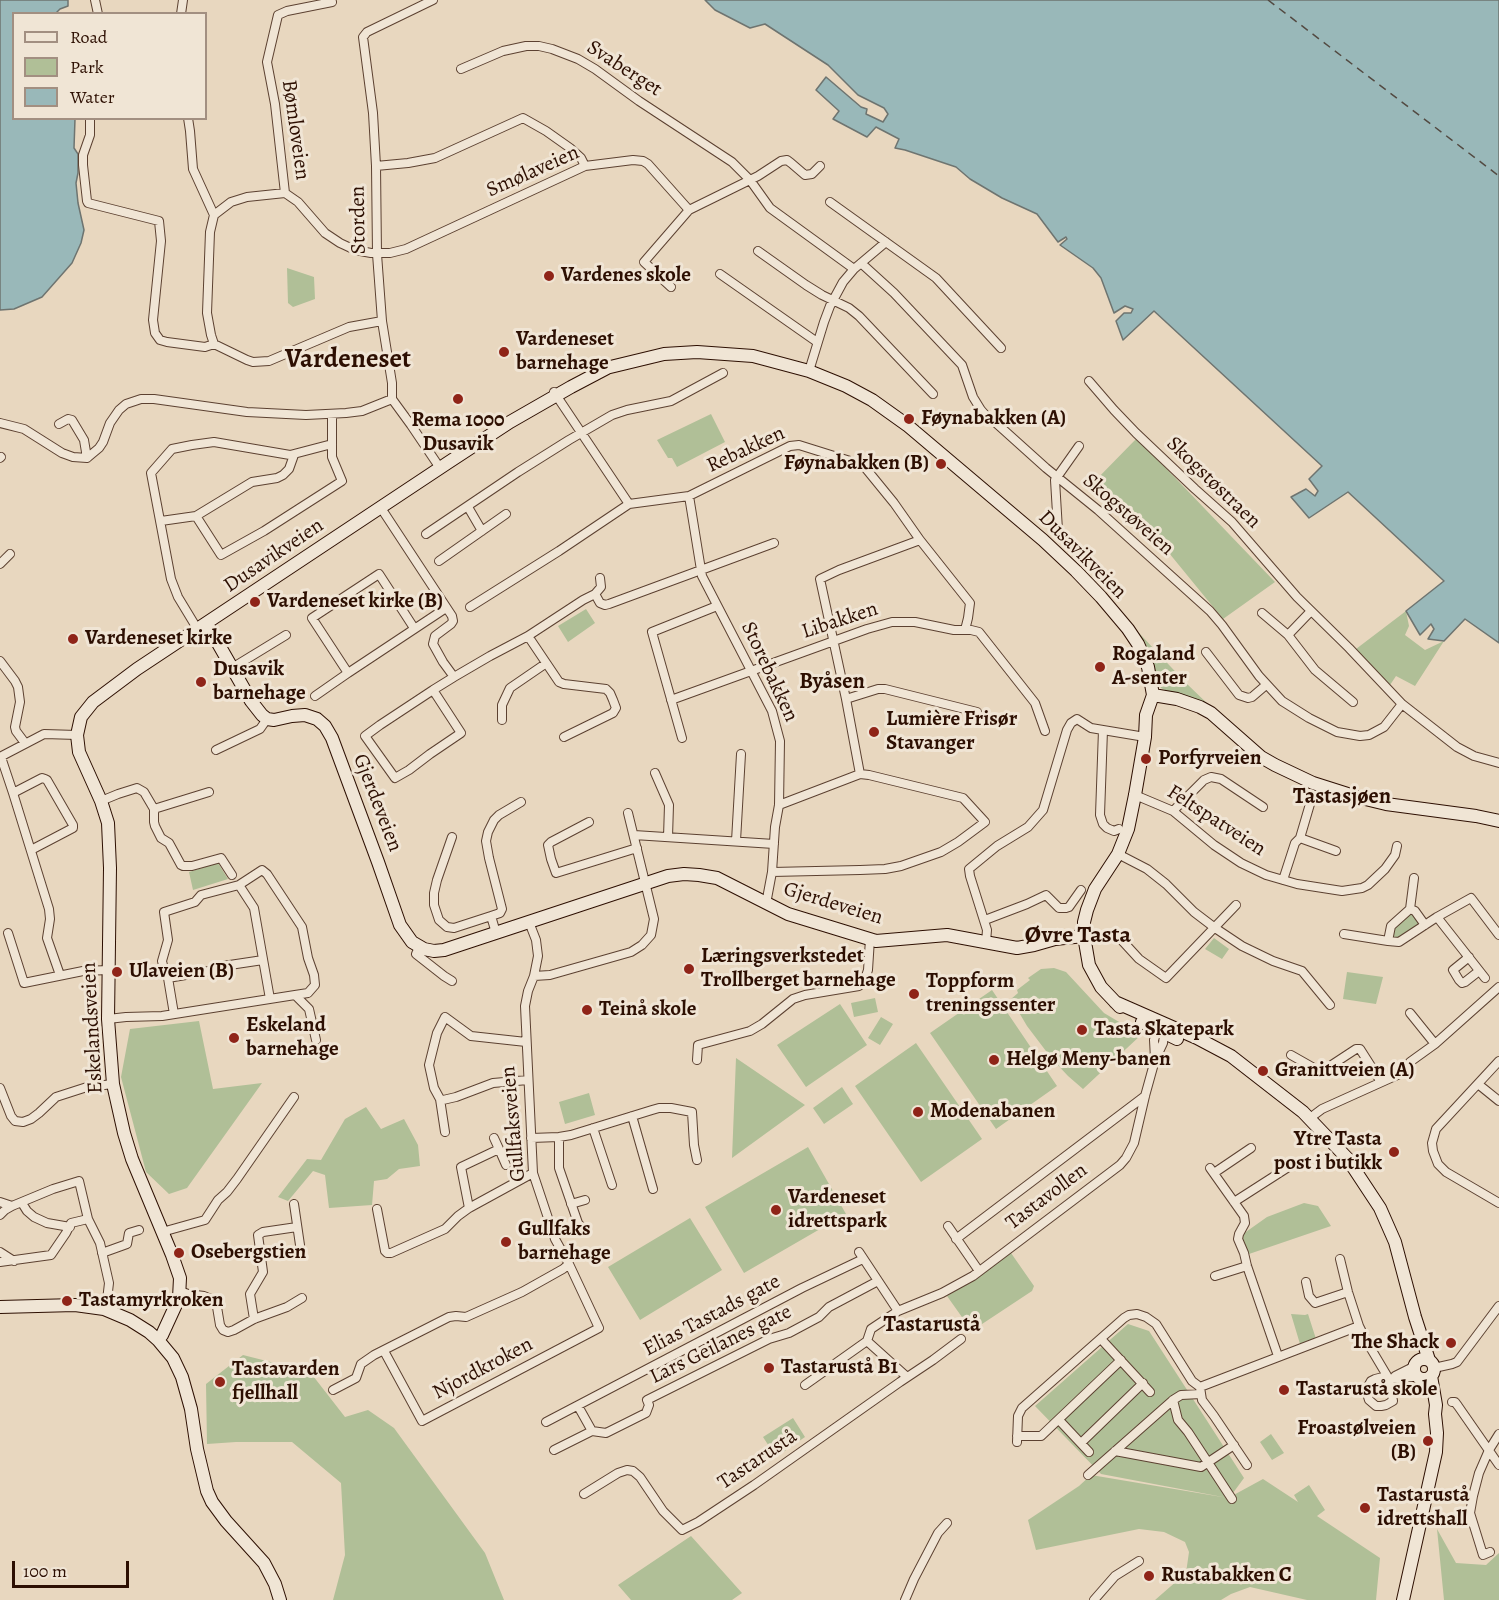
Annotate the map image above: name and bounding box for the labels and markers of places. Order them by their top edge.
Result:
place label: Vardenes skole [561,263,691,289]
marker: Vardenes skole [542,269,556,283]
place label: Vardeneset barnehage [516,327,614,377]
marker: Vardeneset barnehage [497,345,511,359]
marker: Rema 1000 Dusavik [451,392,465,406]
place label: Føynabakken (A) [921,406,1066,432]
place label: Rema 1000 Dusavik [411,408,505,458]
marker: Føynabakken (A) [902,412,916,426]
place label: Føynabakken (B) [784,451,929,477]
marker: Føynabakken (B) [934,457,948,471]
place label: Vardeneset kirke (B) [267,589,443,615]
marker: Vardeneset kirke (B) [248,595,262,609]
place label: Vardeneset kirke [85,626,232,652]
marker: Vardeneset kirke [66,632,80,646]
place label: Rogaland A-senter [1112,642,1195,692]
place label: Dusavik barnehage [213,657,306,707]
marker: Rogaland A-senter [1093,660,1107,674]
marker: Dusavik barnehage [194,675,208,689]
place label: Lumière Frisør Stavanger [886,707,1017,757]
marker: Lumière Frisør Stavanger [867,725,881,739]
place label: Porfyrveien [1158,746,1262,772]
marker: Porfyrveien [1139,752,1153,766]
place label: Læringsverkstedet Trollberget barnehage [701,944,896,994]
place label: Ulaveien (B) [129,959,234,985]
marker: Læringsverkstedet Trollberget barnehage [682,962,696,976]
marker: Ulaveien (B) [110,965,124,979]
place label: Toppform treningssenter [926,969,1055,1019]
marker: Toppform treningssenter [907,987,921,1001]
place label: Teinå skole [599,997,696,1023]
marker: Teinå skole [580,1003,594,1017]
place label: Eskeland barnehage [246,1013,339,1063]
place label: Tasta Skatepark [1094,1017,1234,1043]
marker: Tasta Skatepark [1075,1023,1089,1037]
marker: Eskeland barnehage [227,1031,241,1045]
place label: Helgø Meny-banen [1006,1047,1171,1073]
marker: Helgø Meny-banen [987,1053,1001,1067]
place label: Granittveien (A) [1275,1058,1415,1084]
marker: Granittveien (A) [1256,1064,1270,1078]
place label: Modenabanen [930,1099,1055,1125]
marker: Modenabanen [911,1105,925,1119]
place label: Ytre Tasta post i butikk [1274,1127,1382,1177]
marker: Ytre Tasta post i butikk [1387,1145,1401,1159]
place label: Vardeneset idrettspark [788,1185,887,1235]
marker: Vardeneset idrettspark [769,1203,783,1217]
place label: Gullfaks barnehage [518,1217,611,1267]
marker: Gullfaks barnehage [499,1235,513,1249]
place label: Osebergstien [191,1240,306,1266]
marker: Osebergstien [172,1246,186,1260]
place label: Tastamyrkroken [79,1288,224,1314]
marker: Tastamyrkroken [60,1294,74,1308]
place label: The Shack [1352,1330,1439,1356]
marker: The Shack [1444,1336,1458,1350]
place label: Tastarustå B1 [781,1355,898,1381]
place label: Tastavarden fjellhall [232,1357,340,1407]
marker: Tastarustå B1 [762,1361,776,1375]
marker: Tastavarden fjellhall [213,1375,227,1389]
place label: Tastarustå skole [1296,1377,1437,1403]
marker: Tastarustå skole [1277,1383,1291,1397]
place label: Froastølveien (B) [1297,1416,1416,1466]
marker: Froastølveien (B) [1421,1434,1435,1448]
place label: Tastarustå idrettshall [1377,1483,1470,1533]
marker: Tastarustå idrettshall [1358,1501,1372,1515]
place label: Rustabakken C [1161,1563,1292,1589]
marker: Rustabakken C [1142,1569,1156,1583]

